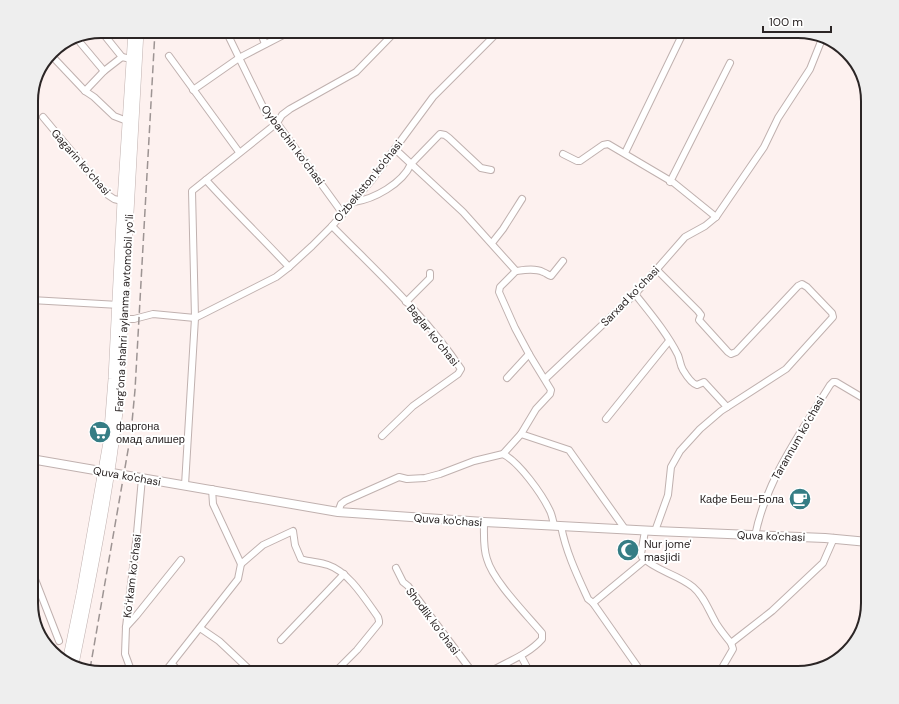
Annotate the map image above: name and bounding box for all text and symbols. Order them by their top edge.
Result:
scale bar [763,8,831,34]
text: 100 m [769,14,803,30]
street label: Oybarchin koʻchasi [258,102,328,188]
street label: Gagarin koʻchasi [48,126,114,198]
street label: O'zbekiston ko'chasi [331,137,405,225]
street label: Fargʻona shahri aylanma avtomobil yoʻli [112,214,136,412]
street label: Sarxad koʻchasi [598,263,662,329]
street label: Beglar koʻchasi [404,301,462,369]
street label: Tarannum koʻchasi [768,394,828,482]
supermarket icon: фаргона омад алишер [87,419,113,445]
place label: фаргона омад алишер [116,419,185,446]
street label: Quva ko'chasi [92,463,162,489]
cafe icon: Кафе Беш-Бола [787,486,813,512]
place label: Кафе Беш-Бола [700,492,785,506]
street label: Quva ko'chasi [413,511,483,529]
street label: Quva ko'chasi [737,528,805,544]
street label: Koʻrkam koʻchasi [120,533,144,619]
mosque icon: Nur jome' masjidi [615,537,641,563]
place label: Nur jome' masjidi [644,537,692,564]
street label: Shodlik koʻchasi [403,585,463,657]

